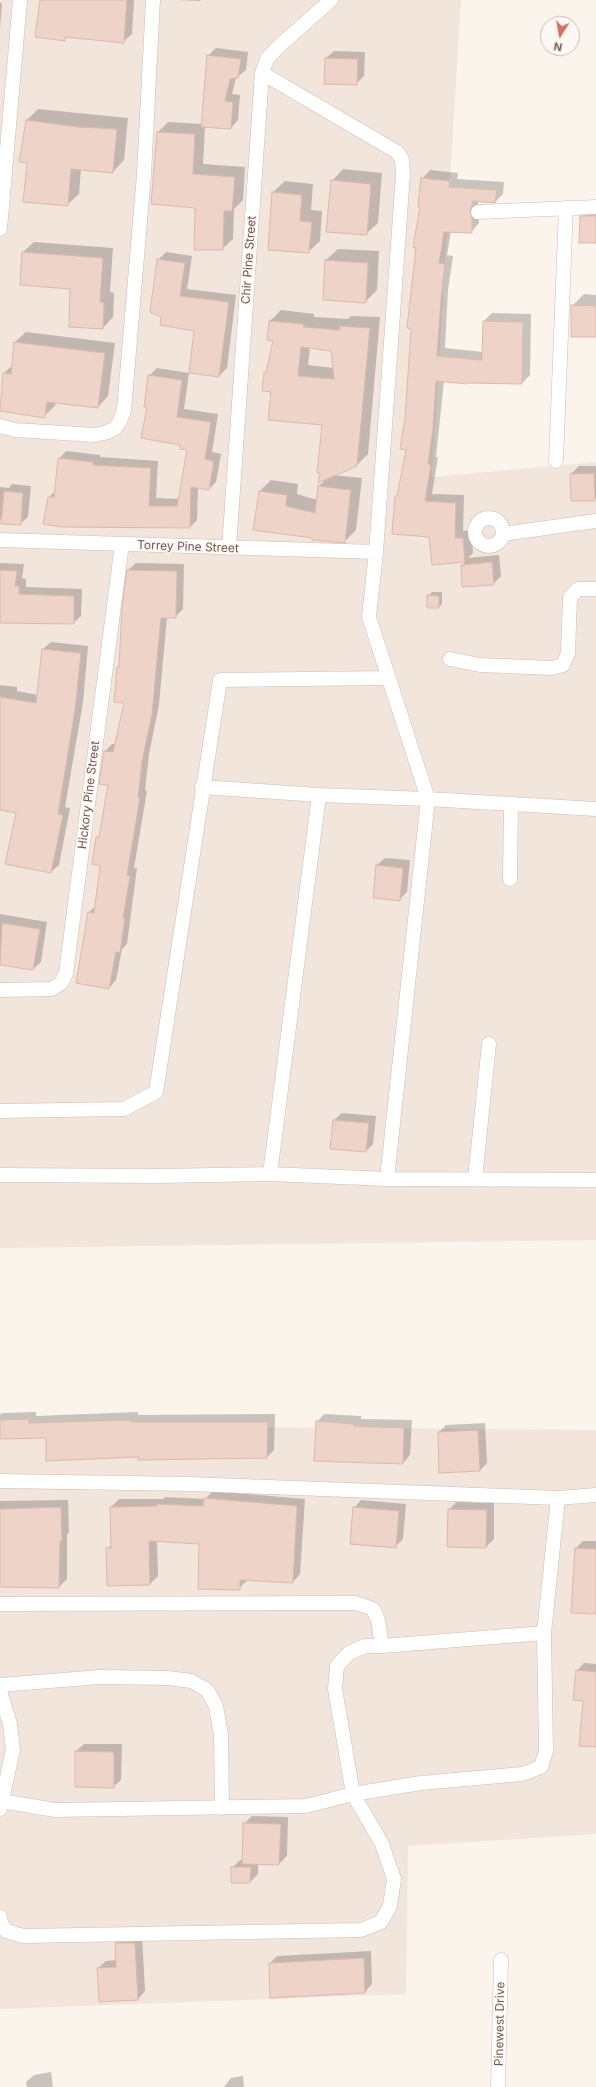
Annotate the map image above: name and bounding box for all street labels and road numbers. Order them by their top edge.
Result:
street label: Chir Pine Street [239,215,259,305]
street label: Torrey Pine Street [137,538,239,556]
street label: Hickory Pine Street [75,740,103,850]
street label: Pinewest Drive [492,1982,508,2066]

